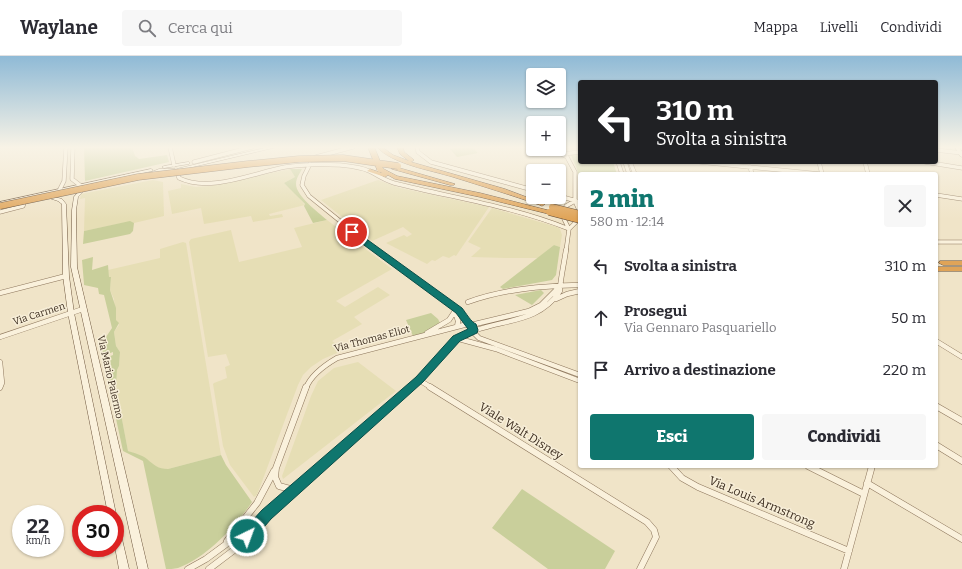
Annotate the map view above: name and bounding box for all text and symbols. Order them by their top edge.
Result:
search box [122,10,402,46]
text: Waylane [20,16,98,39]
icon: search [136,17,158,39]
text: Cerca qui [168,19,233,37]
text: Mappa [754,19,798,36]
text: Livelli [820,19,858,36]
text: Condividi [880,19,942,36]
map controls [526,68,566,204]
button: layers [526,68,566,108]
text: 310 m [656,94,734,127]
icon: left [590,96,642,148]
button: + [526,116,566,156]
text: Svolta a sinistra [656,128,787,150]
button: − [526,164,566,204]
text: 2 min [590,185,654,213]
button: close [884,185,926,227]
text: 580 m · 12:14 [590,214,664,229]
pin [335,215,369,249]
icon: arrive [341,221,363,243]
icon: left [590,255,612,277]
text: Svolta a sinistra [624,257,737,275]
text: 310 m [884,257,926,275]
street label: Via Carmen [11,300,67,328]
text: Prosegui [624,302,687,320]
icon: ahead [590,307,612,329]
text: 50 m [891,309,926,327]
text: Via Gennaro Pasquariello [624,320,777,335]
street label: Via Thomas Eliot [333,323,411,355]
street label: Via Mario Palermo [95,334,125,420]
icon: arrive [590,359,612,381]
text: Arrivo a destinazione [624,361,776,379]
text: 220 m [883,361,926,379]
street label: Viale Walt Disney [476,400,566,463]
button: Esci [590,414,754,460]
button: Condividi [762,414,926,460]
street label: Via Louis Armstrong [707,473,817,531]
speed limit sign: 30 [72,505,124,557]
text: 22 [27,514,49,538]
position arrow [226,515,268,557]
text: km/h [26,535,50,547]

